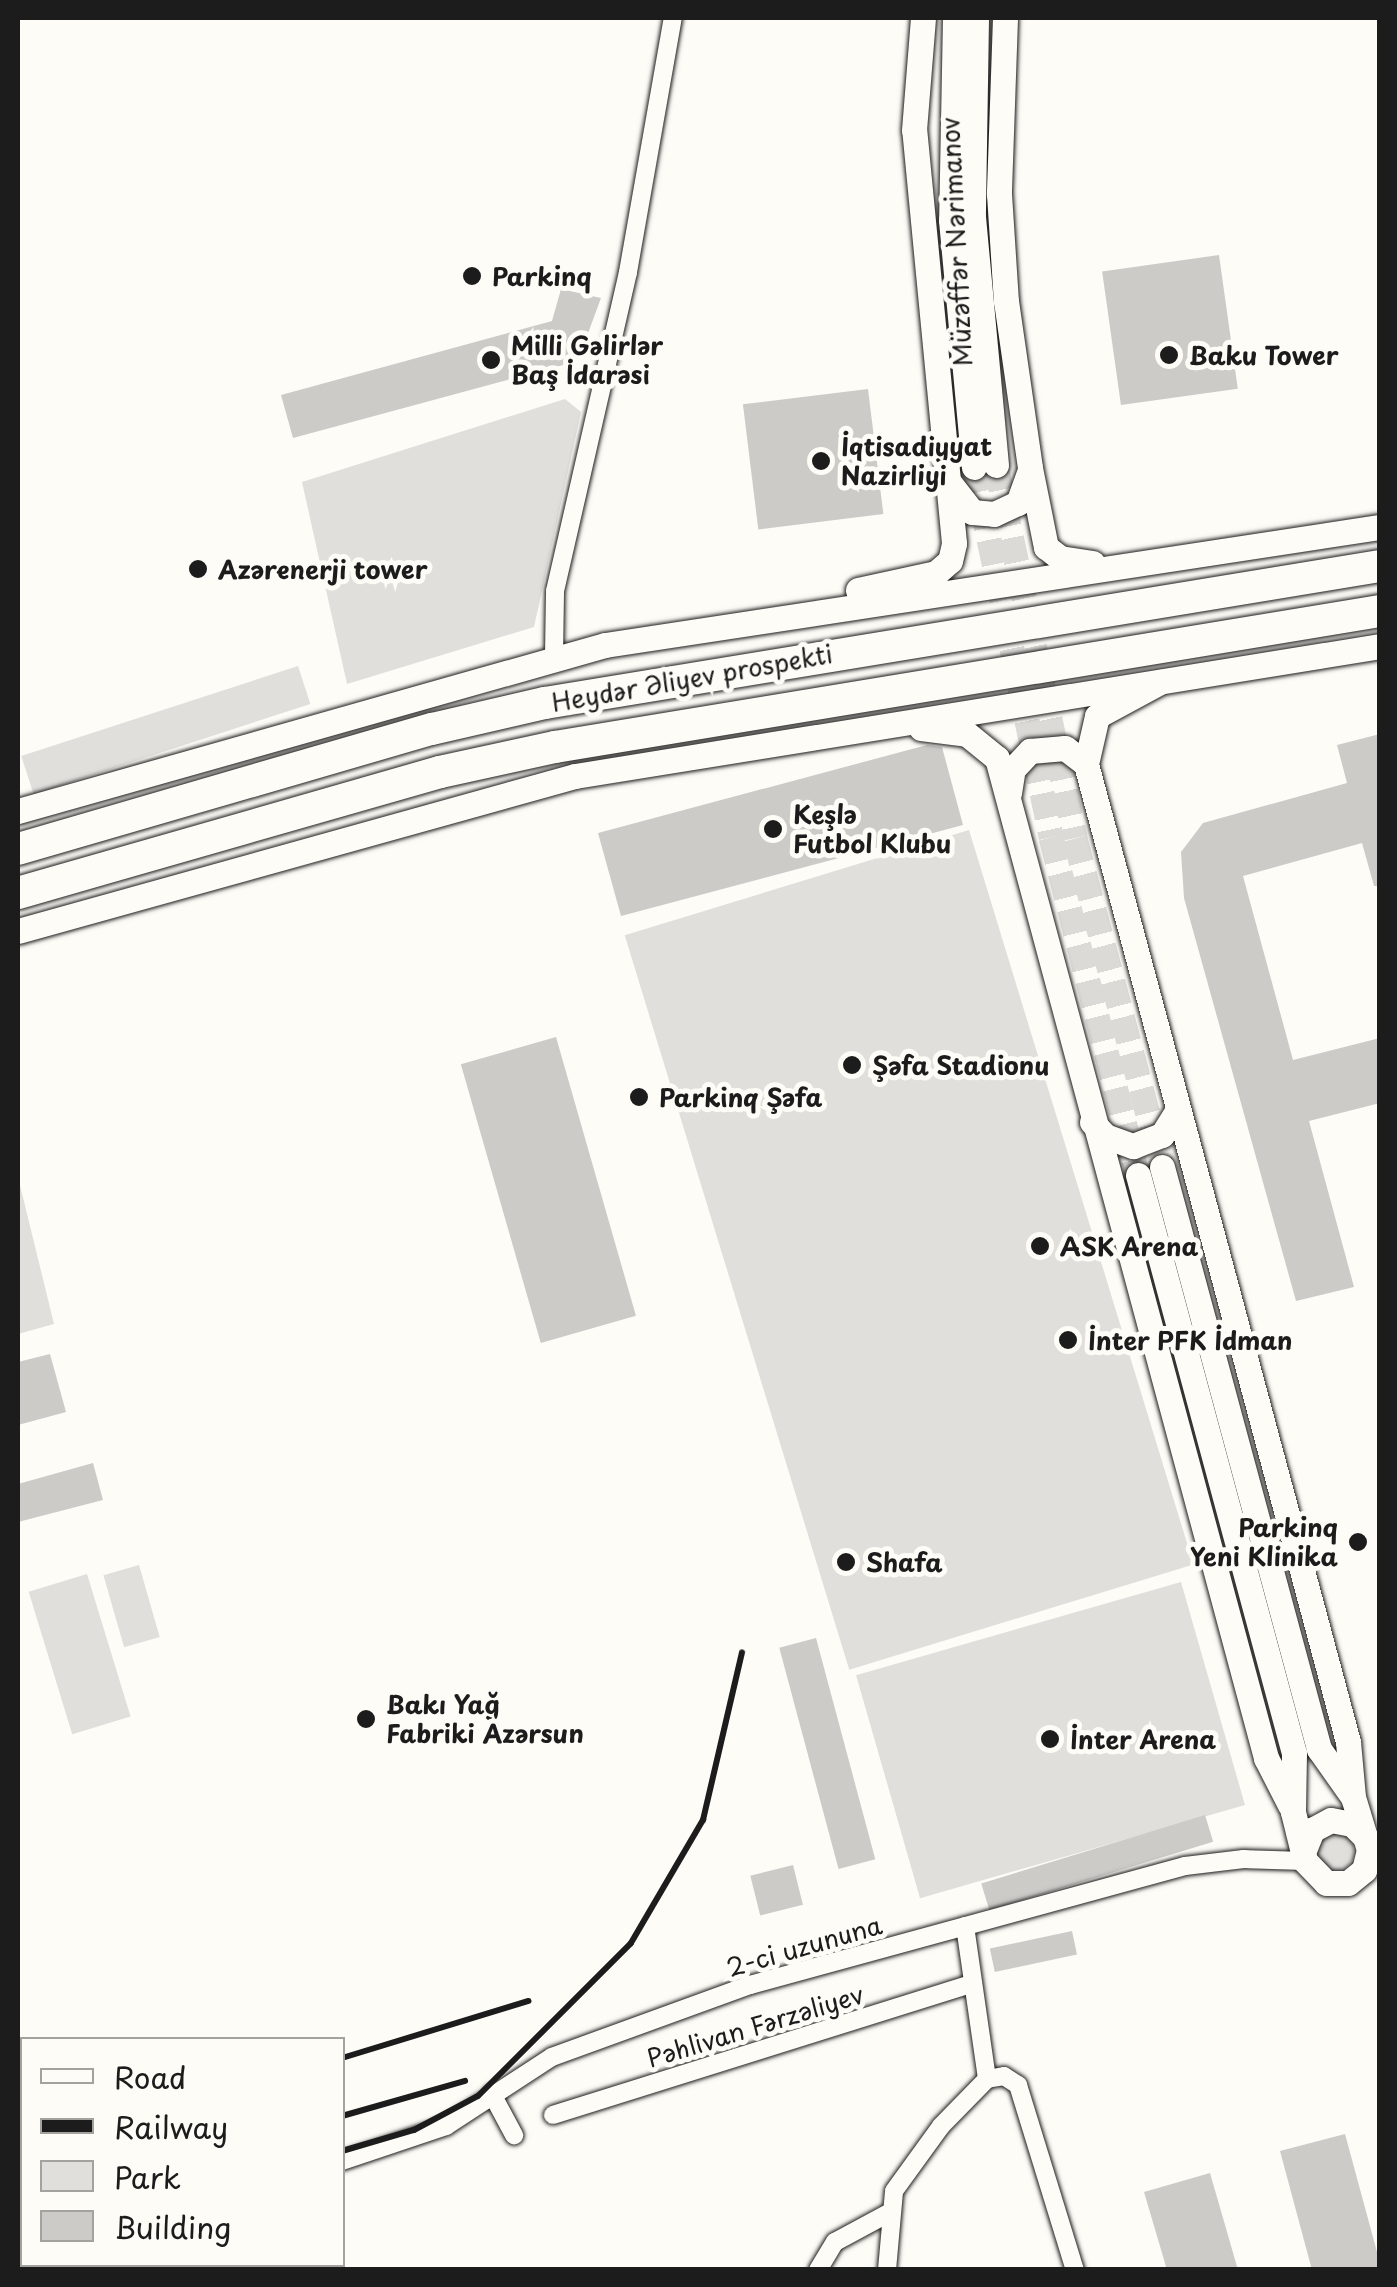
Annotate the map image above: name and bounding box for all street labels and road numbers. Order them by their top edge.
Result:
street label: Müzəffər Nərimanov [935,117,977,367]
street label: Heydər Əliyev prospekti [549,638,835,718]
street label: 2-ci uzununa [723,1909,885,1983]
street label: Pəhlivan Fərzəliyev [643,1979,867,2073]

